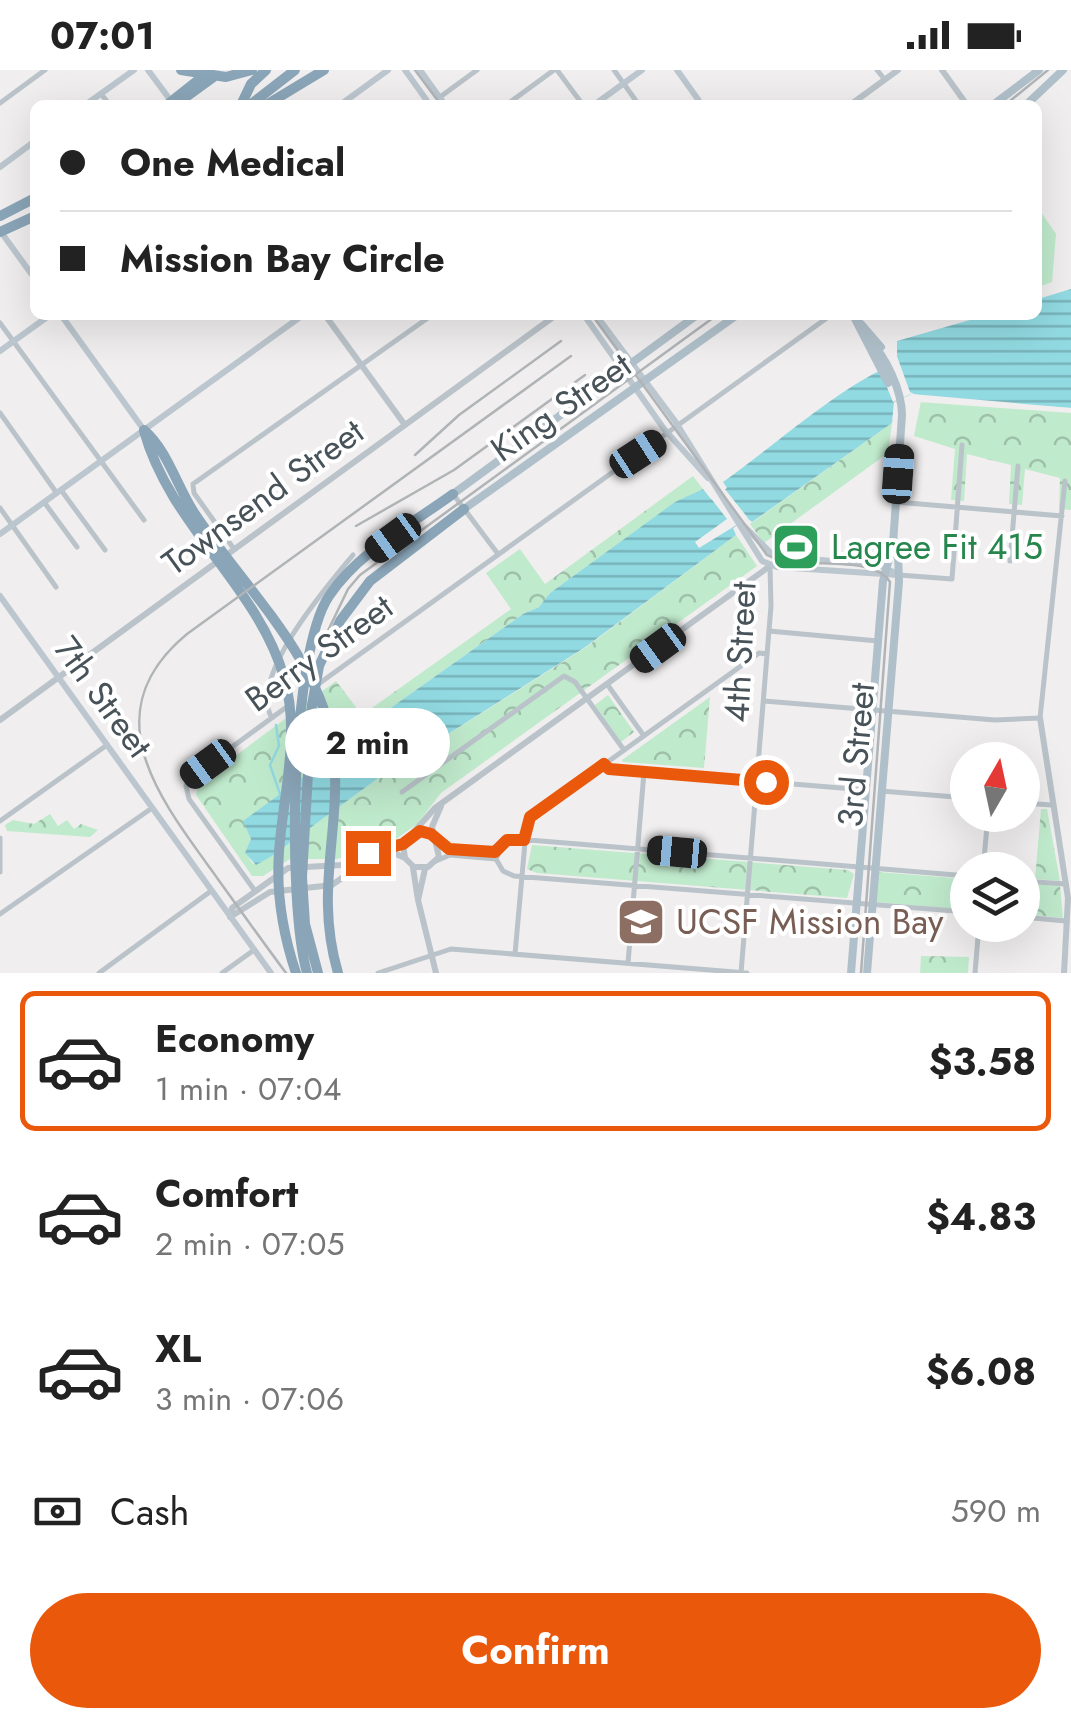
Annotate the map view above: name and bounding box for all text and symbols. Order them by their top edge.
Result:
text: 07:01 [50,8,155,63]
text: One Medical [120,135,345,190]
text: Mission Bay Circle [120,231,445,286]
street label: King Street [481,340,642,474]
street label: Townsend Street [152,406,374,587]
car [605,425,671,483]
car [881,443,915,505]
car [360,508,426,568]
sports icon: Lagree Fit 415 [770,521,822,573]
place label: Lagree Fit 415 [831,522,1043,572]
street label: 4th Street [711,580,769,724]
street label: Berry Street [235,582,404,724]
car [625,618,691,678]
street label: 7th Street [42,626,164,768]
street label: 3rd Street [825,680,887,829]
callout: 2 min [286,708,450,778]
text: 2 min [325,720,410,766]
car [175,734,241,794]
north arrow [950,742,1040,832]
map controls [950,742,1040,942]
route start [744,760,789,805]
route end [346,831,391,876]
car [646,834,708,870]
button: layers [950,852,1040,942]
school or university icon: UCSF Mission Bay [615,896,667,948]
place label: UCSF Mission Bay [676,897,944,947]
text: Economy [155,1011,314,1066]
icon: car [35,1016,125,1106]
text: $3.58 [929,1034,1036,1089]
text: 1 min · 07:04 [155,1066,341,1112]
text: Comfort [155,1166,298,1221]
icon: car [35,1171,125,1261]
text: $4.83 [926,1189,1036,1244]
text: 2 min · 07:05 [155,1221,345,1267]
text: XL [155,1321,201,1376]
icon: car [35,1326,125,1416]
text: $6.08 [926,1344,1036,1399]
text: 3 min · 07:06 [155,1376,344,1422]
icon: cash [30,1484,85,1539]
text: Cash [110,1484,190,1539]
text: 590 m [951,1488,1041,1534]
button: Confirm [30,1593,1041,1708]

